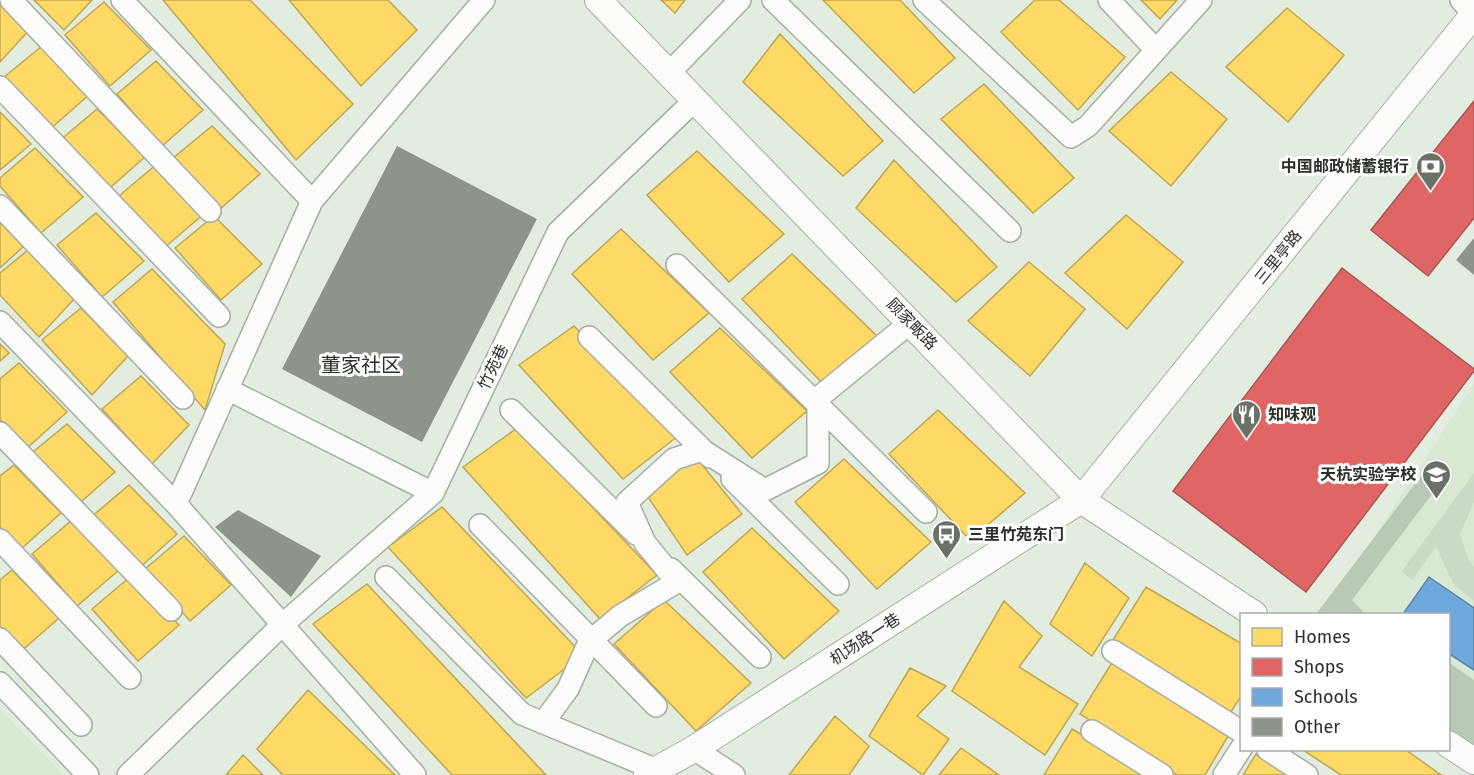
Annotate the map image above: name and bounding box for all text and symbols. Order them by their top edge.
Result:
bank icon: 中国邮政储蓄银行 [1414,150,1446,192]
place label: 中国邮政储蓄银行 [1281,157,1409,176]
street label: 三里亭路 [1250,226,1306,288]
street label: 顾家畈路 [883,294,941,354]
street label: 竹苑巷 [474,341,512,393]
district label: 董家社区 [321,353,401,377]
restaurant icon: 知味观 [1231,398,1263,440]
place label: 知味观 [1268,405,1316,424]
school or university icon: 天杭实验学校 [1421,458,1453,500]
place label: 天杭实验学校 [1320,465,1417,484]
bus stop icon: 三里竹苑东门 [931,518,963,560]
place label: 三里竹苑东门 [968,525,1064,544]
street label: 机场路一巷 [826,609,904,669]
legend [1240,613,1450,751]
text: Homes [1294,626,1350,648]
text: Shops [1294,656,1344,678]
text: Schools [1294,686,1358,708]
text: Other [1294,716,1340,738]

